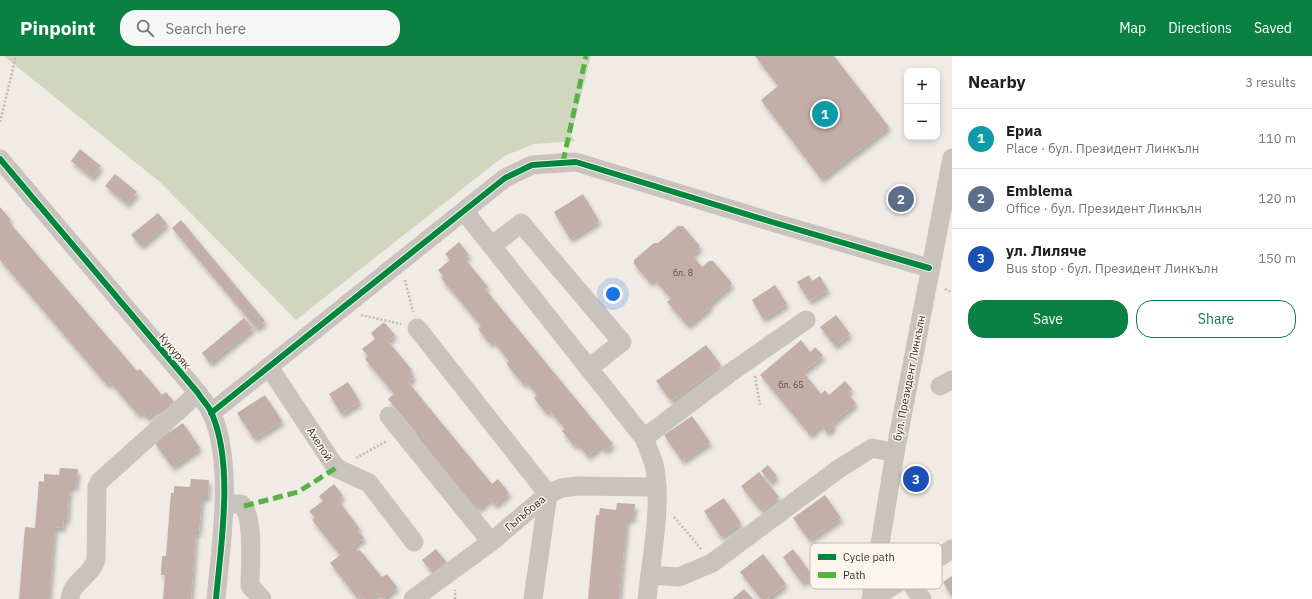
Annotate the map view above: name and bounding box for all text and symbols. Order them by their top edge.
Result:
search box [120,10,400,46]
text: Pinpoint [20,16,96,40]
icon: search [134,17,156,39]
text: Search here [166,19,246,38]
text: Map [1119,19,1146,37]
text: Directions [1168,19,1232,37]
text: Saved [1254,19,1292,37]
map controls [904,68,940,140]
button: + [904,68,940,104]
text: Nearby [968,71,1026,93]
text: 3 results [1245,74,1296,91]
pin: 1 [812,99,838,129]
button: − [904,104,940,140]
text: Ериа [1006,121,1042,140]
text: 1 [977,130,985,147]
text: 110 m [1258,130,1296,147]
text: Place · бул. Президент Линкълн [1006,140,1199,157]
text: Emblema [1006,181,1073,200]
pin: 2 [888,184,914,214]
text: 2 [977,190,985,207]
text: 120 m [1258,190,1296,207]
text: Office · бул. Президент Линкълн [1006,200,1202,217]
text: ул. Лиляче [1006,241,1086,260]
text: 3 [977,250,985,267]
text: 150 m [1258,250,1296,267]
text: Bus stop · бул. Президент Линкълн [1006,260,1218,277]
house number: бл. 8 [673,267,693,278]
your location [603,284,623,304]
button: Save [968,300,1128,338]
button: Share [1136,300,1296,338]
street label: бул. Президент Линкълн [890,314,928,442]
street label: Кукуряк [156,330,194,372]
house number: бл. 65 [778,379,804,390]
street label: Ахелой [304,424,336,464]
pin: 3 [903,464,929,494]
street label: Гълъбова [502,492,548,534]
legend [810,543,942,589]
text: Cycle path [843,550,895,564]
text: Path [843,568,866,582]

